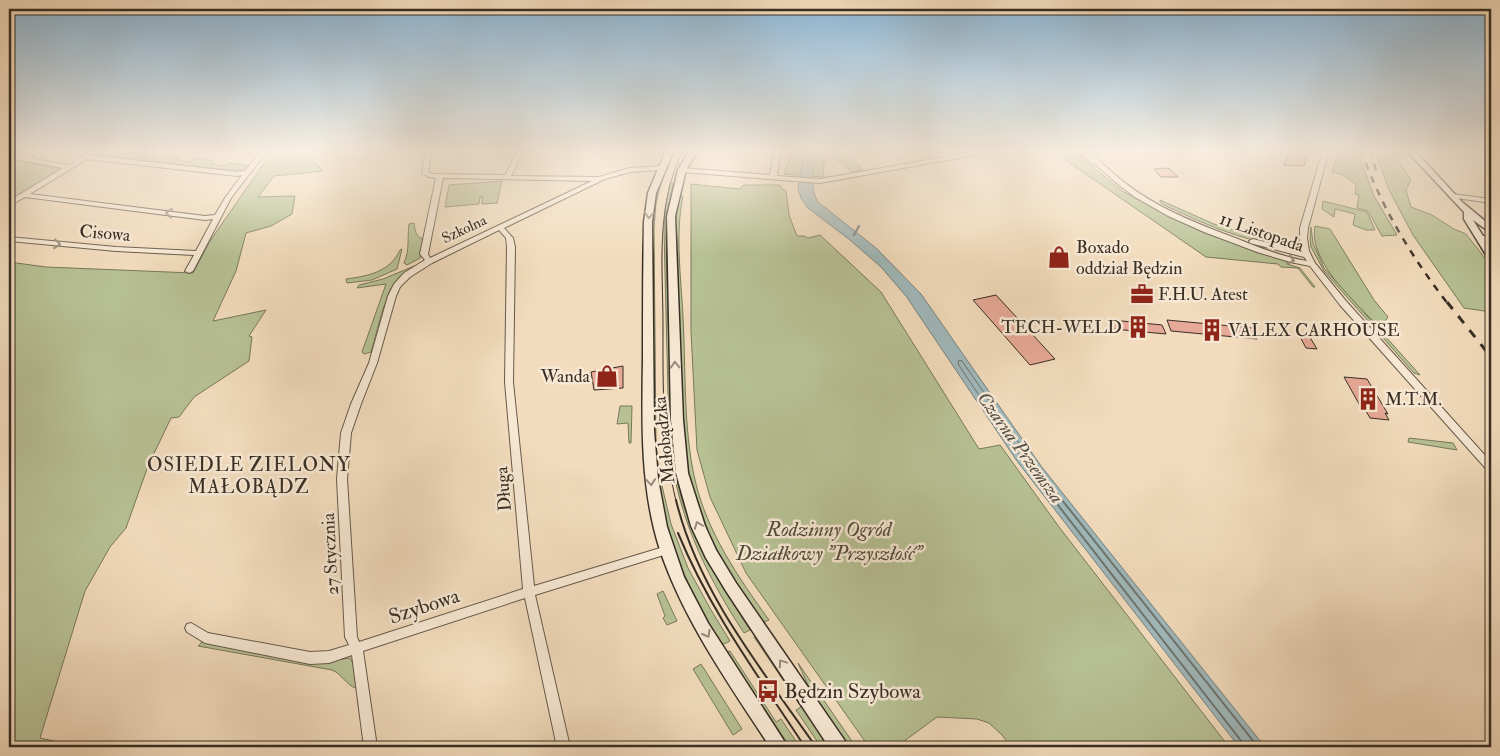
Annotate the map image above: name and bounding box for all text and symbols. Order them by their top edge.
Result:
street label: 11 Listopada [1217,207,1308,258]
one-way arrow [165,209,174,219]
street label: Szkolna [439,210,490,248]
one-way arrow [643,211,654,219]
street label: Cisowa [79,220,132,247]
place label: Boxado oddział Będzin [1076,236,1183,280]
one-way arrow [53,238,61,249]
shop icon: Boxado oddział Będzin [1046,244,1072,270]
one-way arrow [1286,254,1294,264]
office icon: F.H.U. Atest [1129,281,1155,307]
place label: F.H.U. Atest [1158,283,1248,306]
building icon: TECH-WELD [1125,314,1151,340]
place label: TECH-WELD [1001,316,1122,339]
building icon: VALEX CARHOUSE [1199,317,1225,343]
place label: VALEX CARHOUSE [1228,319,1400,342]
one-way arrow [669,361,680,369]
shop icon: Wanda [594,363,620,389]
place label: Wanda [539,365,591,388]
building icon: M.T.M. [1355,386,1381,412]
water label: Czarna Przemsza [972,387,1069,508]
place label: M.T.M. [1385,388,1442,411]
street label: Małobądzka [648,395,681,485]
district label: OSIEDLE ZIELONY MAŁOBĄDZ [147,453,351,499]
street label: Długa [490,465,517,512]
one-way arrow [645,478,656,486]
street label: 27 Stycznia [317,512,344,596]
park label: Rodzinny Ogród Działkowy "Przyszłość" [735,516,925,567]
one-way arrow [694,521,704,530]
street label: Szybowa [385,582,463,631]
one-way arrow [700,628,710,637]
one-way arrow [779,660,788,669]
bus stop icon: Będzin Szybowa [755,678,781,704]
place label: Będzin Szybowa [784,678,921,705]

